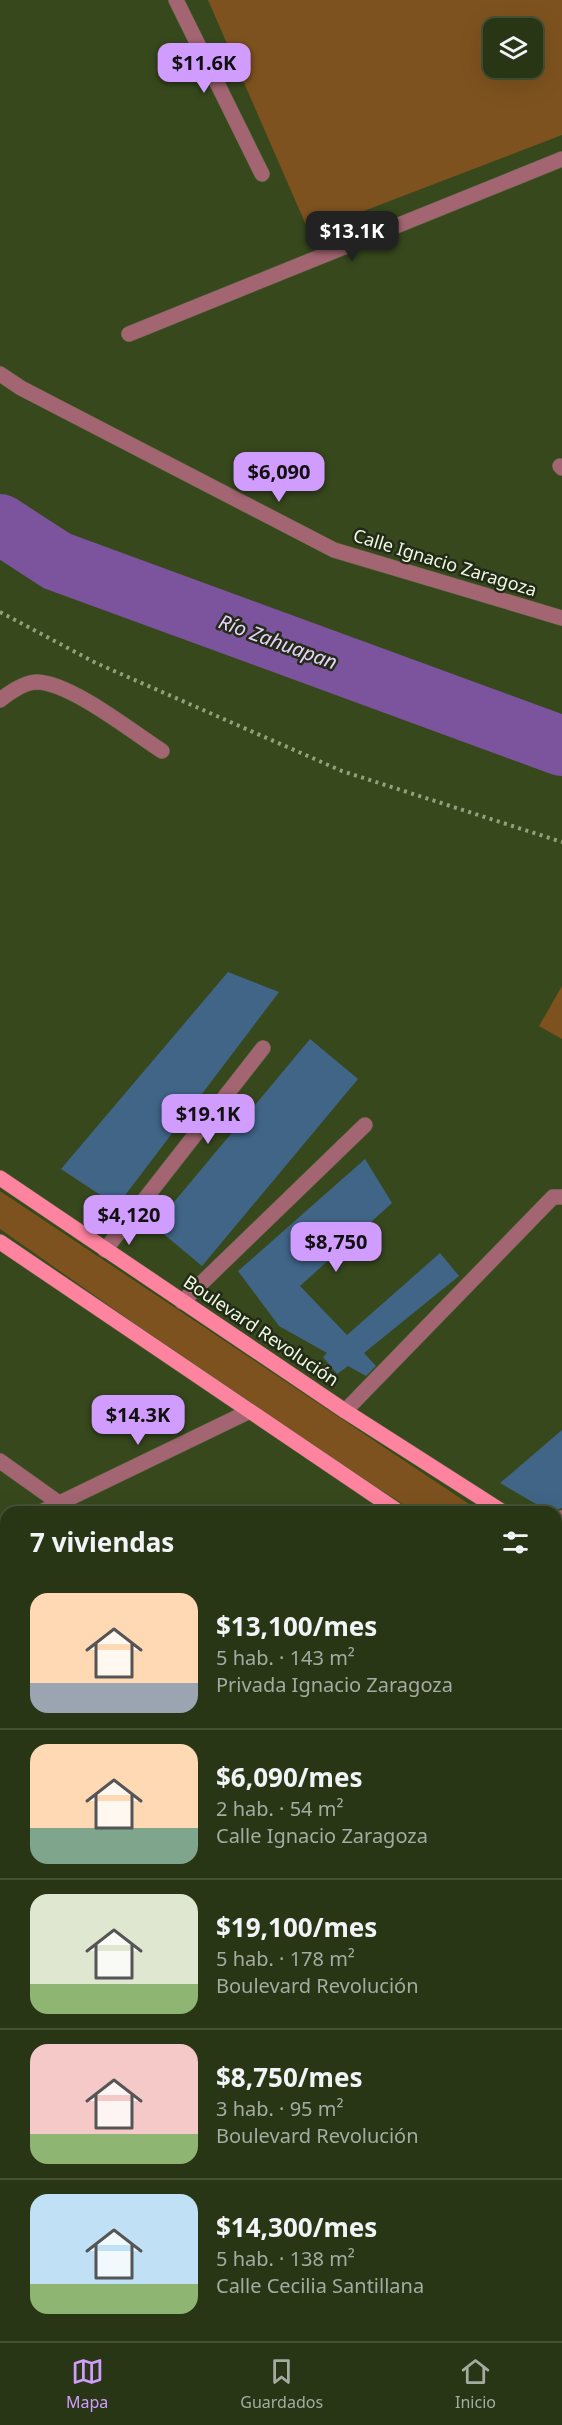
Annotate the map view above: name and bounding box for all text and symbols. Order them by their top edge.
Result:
map controls [483,18,543,78]
button: layers [483,18,543,78]
pin: $11.6K [155,43,253,94]
text: $11.6K [172,49,236,76]
pin: $13.1K [303,211,401,262]
text: $13.1K [320,217,384,244]
pin: $6,090 [230,452,328,503]
text: $6,090 [248,458,310,485]
street label: Calle Ignacio Zaragoza [351,523,540,601]
water label: Río Zahuapan [215,608,341,675]
pin: $19.1K [159,1094,257,1145]
text: $19.1K [176,1100,240,1127]
pin: $4,120 [80,1195,178,1246]
text: $4,120 [98,1201,160,1228]
pin: $8,750 [287,1222,385,1273]
text: $8,750 [305,1228,367,1255]
street label: Boulevard Revolución [179,1269,344,1391]
pin: $14.3K [89,1395,187,1446]
text: $14.3K [106,1401,170,1428]
text: 7 viviendas [30,1524,174,1560]
icon: filters [499,1526,532,1559]
text: $13,100/mes [216,1608,377,1644]
icon: home [78,1617,150,1689]
text: 5 hab. · 143 m² [216,1644,355,1671]
text: Privada Ignacio Zaragoza [216,1671,453,1698]
text: $6,090/mes [216,1759,362,1795]
icon: home [78,1768,150,1840]
text: 2 hab. · 54 m² [216,1795,343,1822]
text: Calle Ignacio Zaragoza [216,1822,428,1849]
text: $19,100/mes [216,1909,377,1945]
icon: home [78,1918,150,1990]
text: 5 hab. · 178 m² [216,1945,355,1972]
text: Boulevard Revolución [216,1972,419,1999]
text: $8,750/mes [216,2059,362,2095]
icon: home [78,2068,150,2140]
text: 3 hab. · 95 m² [216,2095,343,2122]
text: Boulevard Revolución [216,2122,419,2149]
text: $14,300/mes [216,2209,377,2245]
icon: home [78,2218,150,2290]
text: 5 hab. · 138 m² [216,2245,355,2272]
text: Calle Cecilia Santillana [216,2272,424,2299]
tab: Mapa [66,2355,108,2413]
tab: Guardados [240,2355,323,2413]
tab: Inicio [455,2355,496,2413]

